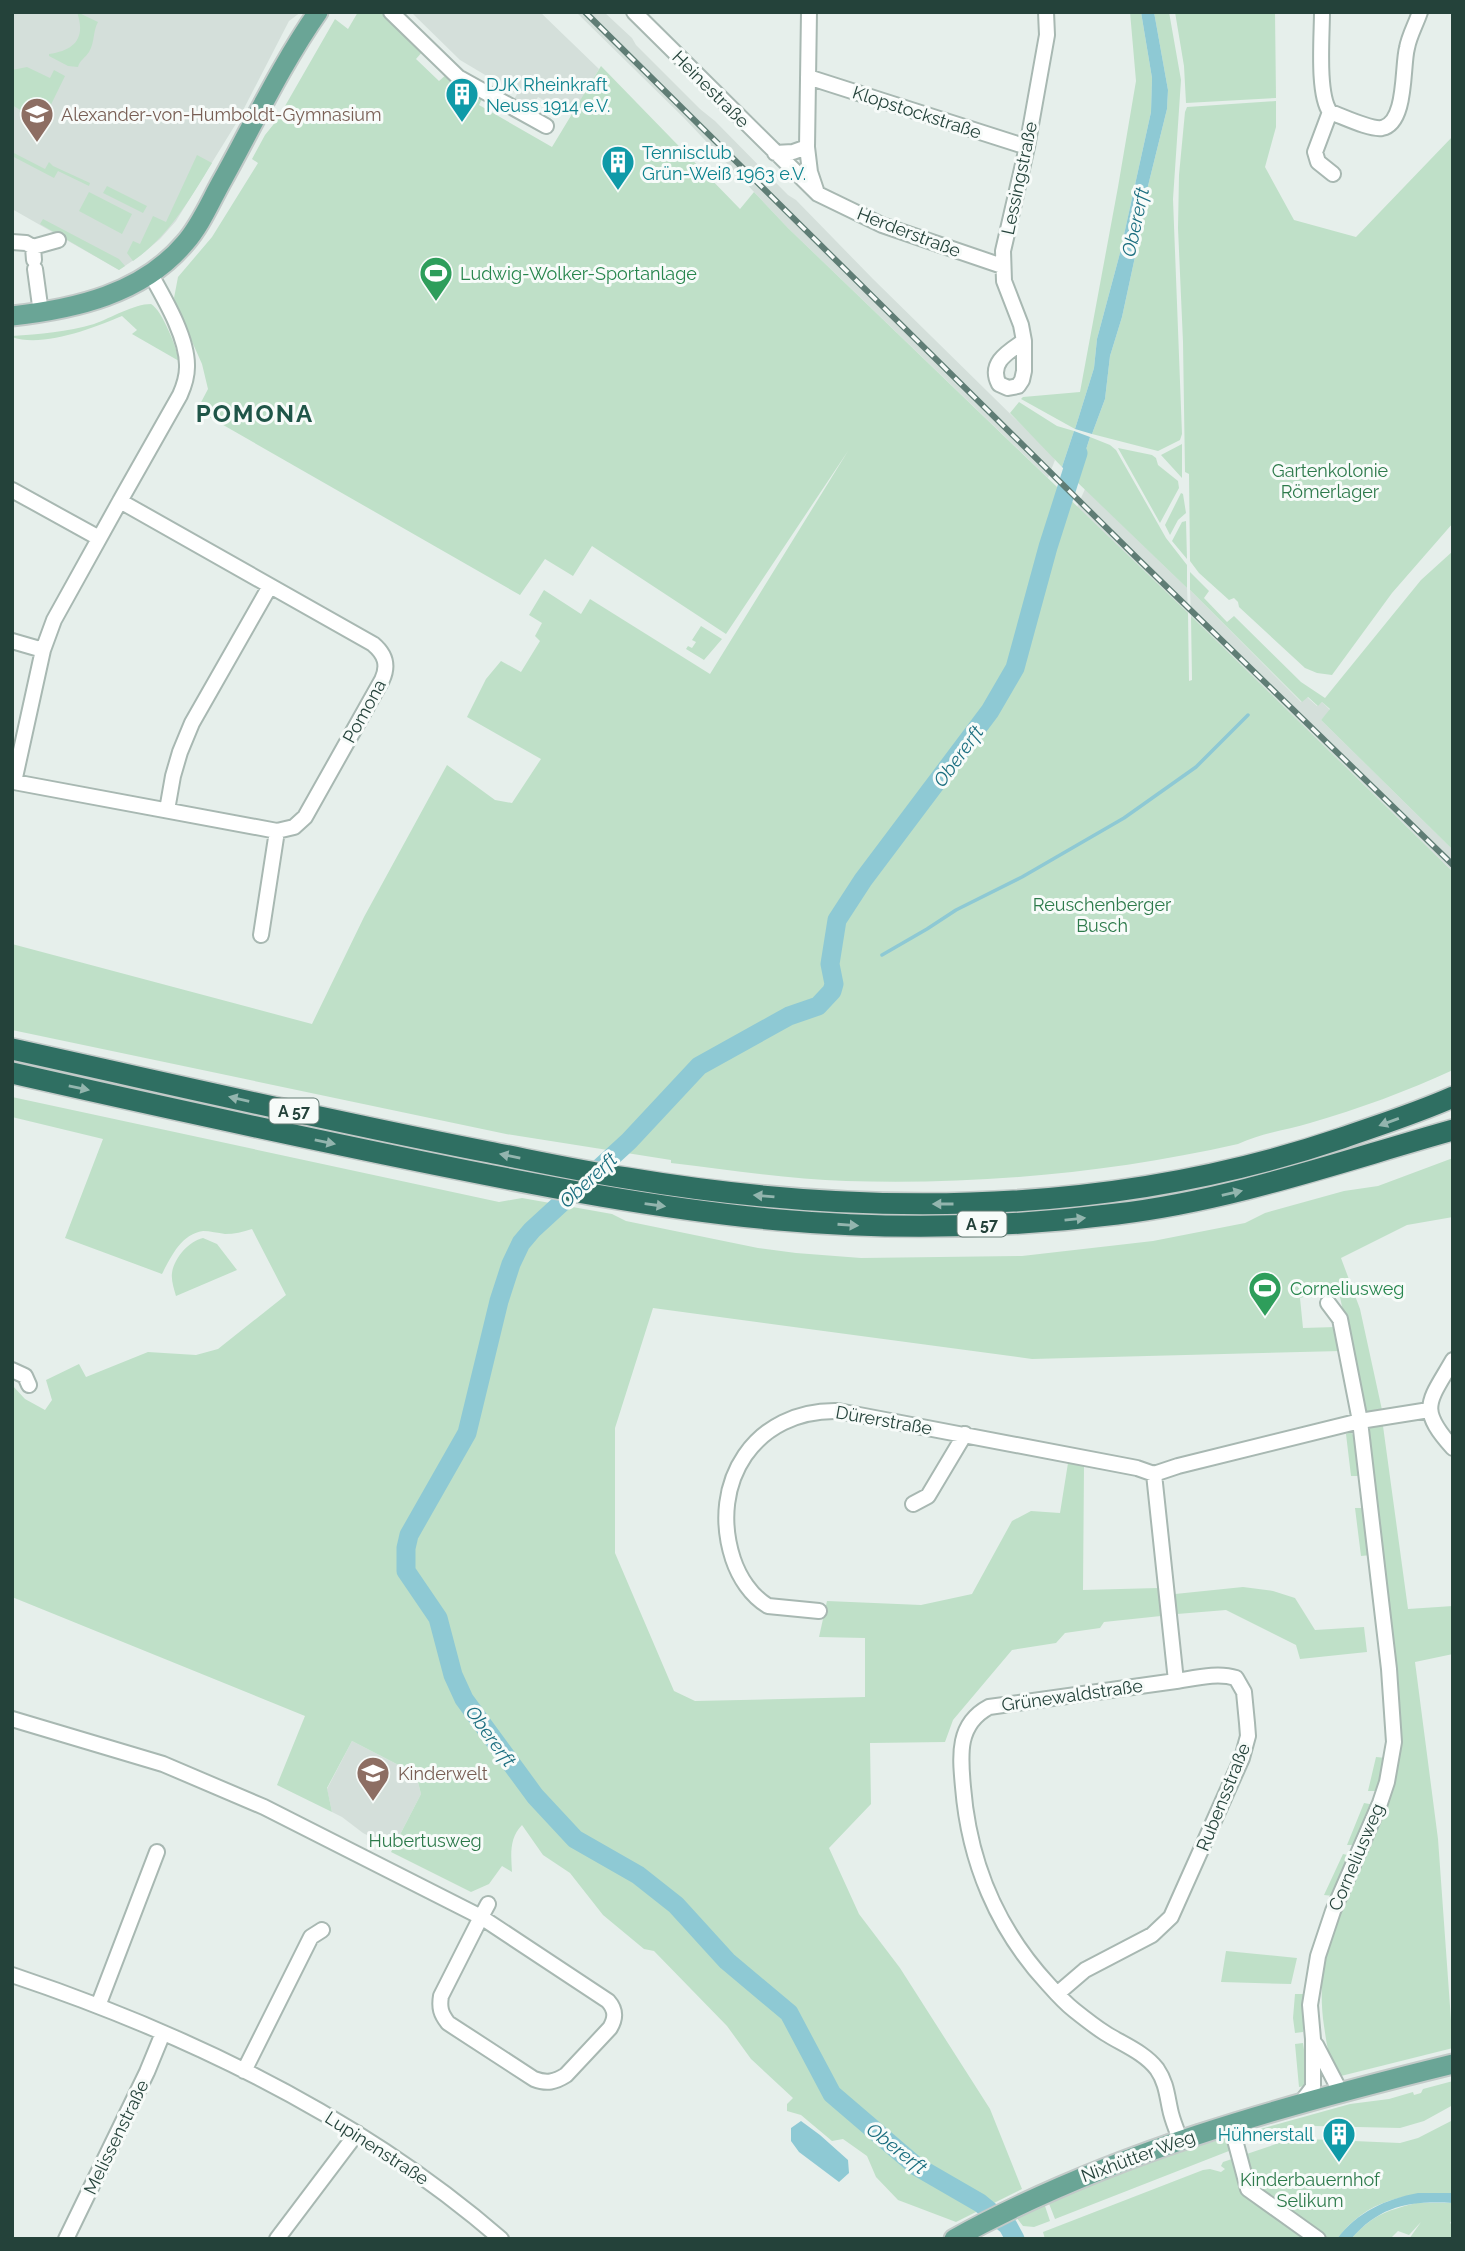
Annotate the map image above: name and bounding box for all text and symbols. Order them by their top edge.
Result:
street label: Heinestraße [668,46,754,132]
place label: DJK Rheinkraft Neuss 1914 e.V. [486,74,610,116]
building icon: DJK Rheinkraft Neuss 1914 e.V. [443,75,481,124]
street label: Klopstockstraße [850,81,985,143]
school or university icon: Alexander-von-Humboldt-Gymnasium [18,95,56,144]
place label: Alexander-von-Humboldt-Gymnasium [61,104,382,125]
street label: Lessingstraße [997,119,1041,236]
place label: Tennisclub Grün-Weiß 1963 e.V. [642,142,806,184]
building icon: Tennisclub Grün-Weiß 1963 e.V. [599,143,637,192]
water label: Obererft [1117,184,1153,259]
street label: Herderstraße [854,203,964,262]
sports icon: Ludwig-Wolker-Sportanlage [417,254,455,303]
place label: Ludwig-Wolker-Sportanlage [460,263,697,284]
district label: POMONA [196,399,314,428]
park label: Gartenkolonie Römerlager [1272,460,1389,502]
street label: Pomona [338,676,390,746]
water label: Obererft [928,720,988,791]
park label: Reuschenberger Busch [1033,894,1172,936]
one-way arrow [68,1083,90,1094]
one-way arrow [228,1093,250,1104]
road number: A 57 [270,1098,318,1124]
one-way arrow [1379,1116,1400,1127]
one-way arrow [314,1136,336,1147]
water label: Obererft [555,1147,622,1212]
one-way arrow [499,1150,521,1161]
one-way arrow [1221,1187,1243,1198]
one-way arrow [753,1190,775,1201]
one-way arrow [931,1198,953,1210]
one-way arrow [644,1199,666,1210]
road number: A 57 [958,1212,1006,1236]
one-way arrow [1064,1213,1086,1224]
one-way arrow [837,1219,859,1230]
sports icon: Corneliusweg [1246,1269,1284,1318]
place label: Corneliusweg [1290,1278,1404,1299]
street label: Dürerstraße [834,1401,934,1439]
street label: Grünewaldstraße [1000,1675,1144,1715]
water label: Obererft [461,1701,521,1772]
street label: Rubensstraße [1192,1740,1254,1854]
school or university icon: Kinderwelt [354,1754,392,1803]
place label: Kinderwelt [398,1763,488,1784]
street label: Corneliusweg [1324,1800,1388,1914]
park label: Hubertusweg [368,1830,482,1851]
street label: Melissenstraße [79,2076,153,2198]
street label: Lupinenstraße [321,2107,433,2189]
building icon: Hühnerstall [1320,2115,1358,2164]
water label: Obererft [863,2118,932,2179]
place label: Hühnerstall [1218,2124,1314,2145]
street label: Nixhütter Weg [1078,2126,1198,2186]
park label: Kinderbauernhof Selikum [1240,2169,1381,2211]

